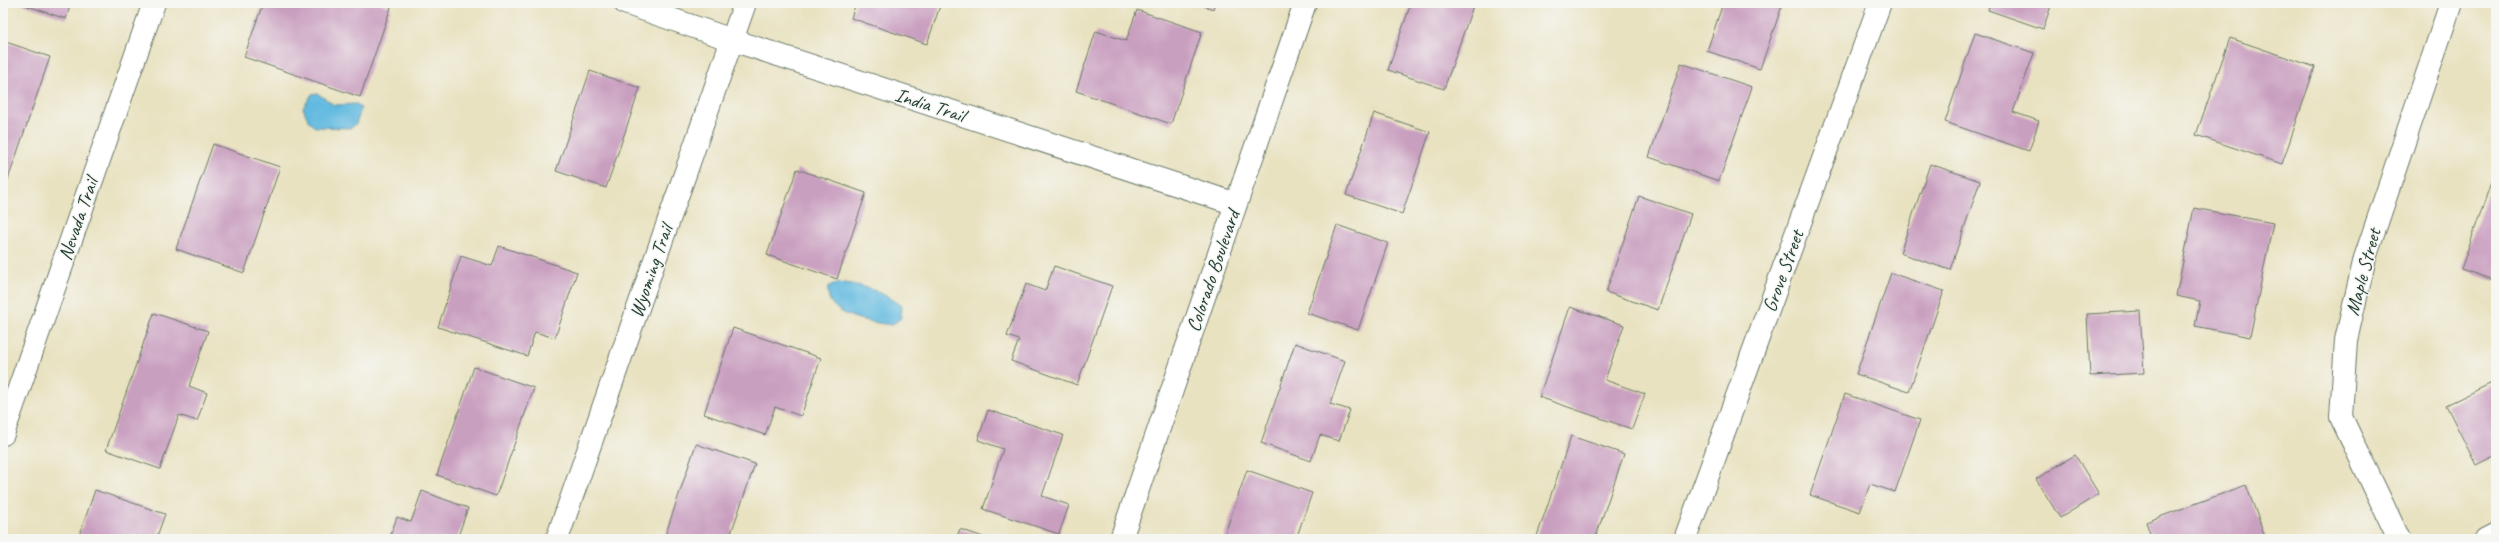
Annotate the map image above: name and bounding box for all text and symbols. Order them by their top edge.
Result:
street label: India Trail [892,82,972,129]
street label: Nevada Trail [52,171,105,263]
street label: Colorado Boulevard [1181,204,1246,335]
street label: Wyoming Trail [624,218,680,321]
street label: Grove Street [1757,224,1810,315]
street label: Maple Street [2339,224,2387,318]

